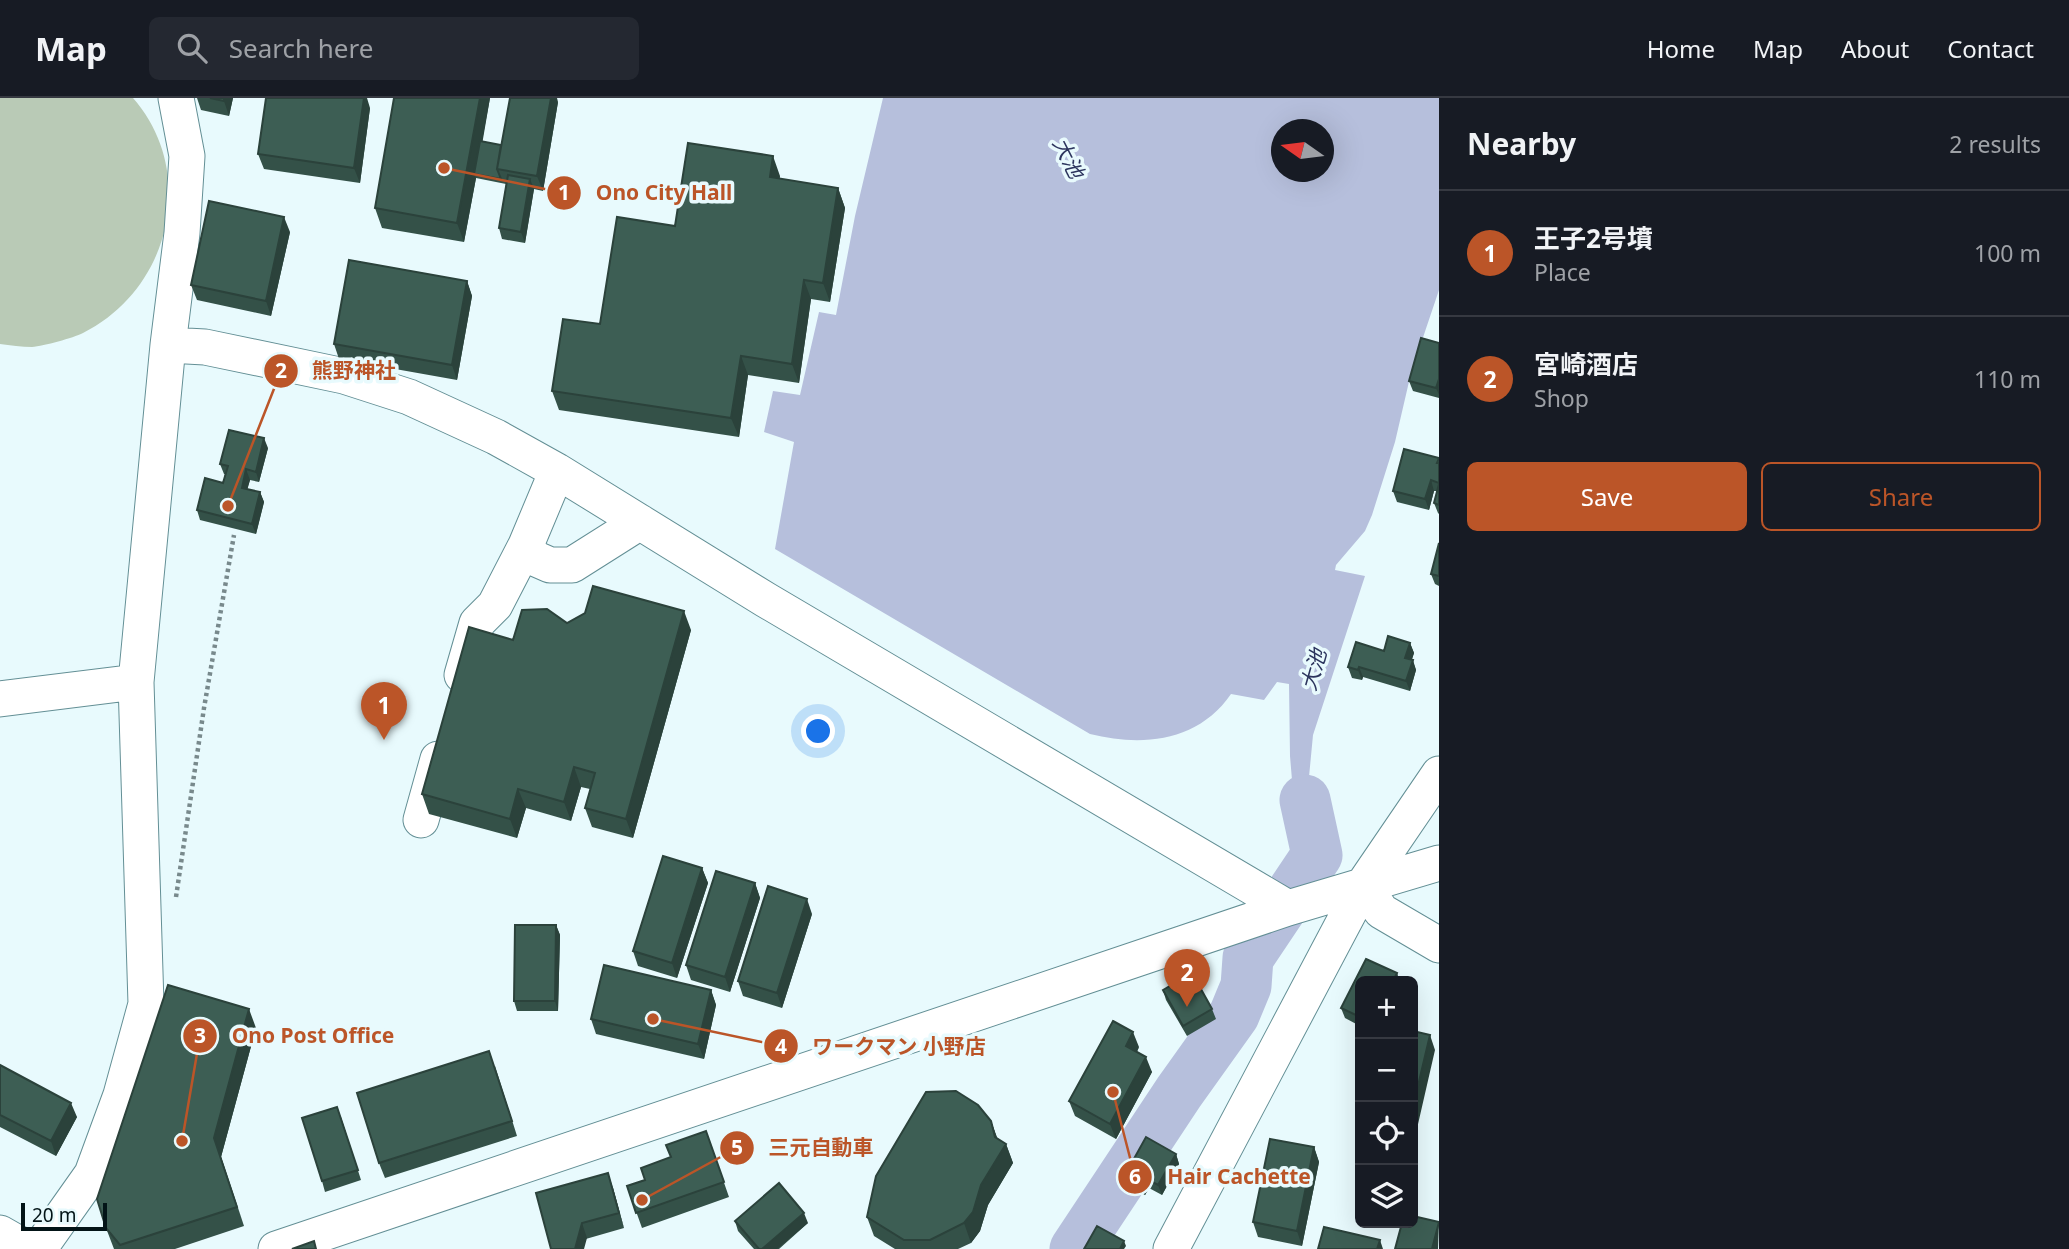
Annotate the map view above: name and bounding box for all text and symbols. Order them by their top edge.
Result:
search box [149,17,639,80]
text: Map [35,26,107,71]
icon: search [173,29,211,67]
text: Search here [229,30,373,66]
text: Home [1647,32,1715,65]
text: Map [1753,32,1803,65]
text: About [1841,32,1909,65]
text: Contact [1947,32,2034,65]
north arrow [1271,119,1334,182]
text: Nearby [1467,123,1576,164]
text: 2 results [1949,128,2041,160]
water label: 大池 [1047,132,1092,184]
callout: Ono City Hall [547,172,746,214]
text: 1 [558,178,570,206]
text: Ono City Hall [596,178,732,206]
text: 王子2号墳 [1534,220,1653,256]
text: 1 [1483,237,1497,269]
text: 100 m [1974,237,2041,269]
text: Place [1534,256,1591,288]
text: 宮崎酒店 [1534,346,1638,382]
callout: 熊野神社 [263,350,410,392]
text: 2 [275,356,287,384]
text: 熊野神社 [312,356,396,384]
text: 2 [1483,363,1497,395]
text: 110 m [1974,363,2041,395]
text: Shop [1534,382,1589,414]
button: Save [1467,462,1747,531]
button: Share [1761,462,2041,531]
water label: 大池 [1294,644,1333,694]
pin: 1 [361,682,407,740]
your location [801,714,835,748]
pin: 2 [1164,949,1210,1007]
map controls [1355,976,1418,1228]
button: + [1355,976,1418,1039]
callout: Ono Post Office [183,1015,408,1057]
text: 3 [194,1021,206,1049]
text: Ono Post Office [232,1021,394,1049]
callout: ワークマン 小野店 [764,1025,1000,1067]
text: 4 [775,1032,787,1060]
text: ワークマン 小野店 [812,1032,986,1060]
button: − [1355,1039,1418,1102]
button: locate [1355,1102,1418,1165]
callout: 三元自動車 [719,1127,887,1169]
text: 5 [731,1133,743,1161]
text: 三元自動車 [769,1133,874,1161]
callout: Hair Cachette [1118,1156,1325,1198]
text: 6 [1129,1162,1141,1190]
text: Hair Cachette [1167,1162,1311,1190]
button: layers [1355,1165,1418,1228]
scale bar [21,1200,107,1232]
text: 20 m [32,1202,76,1228]

